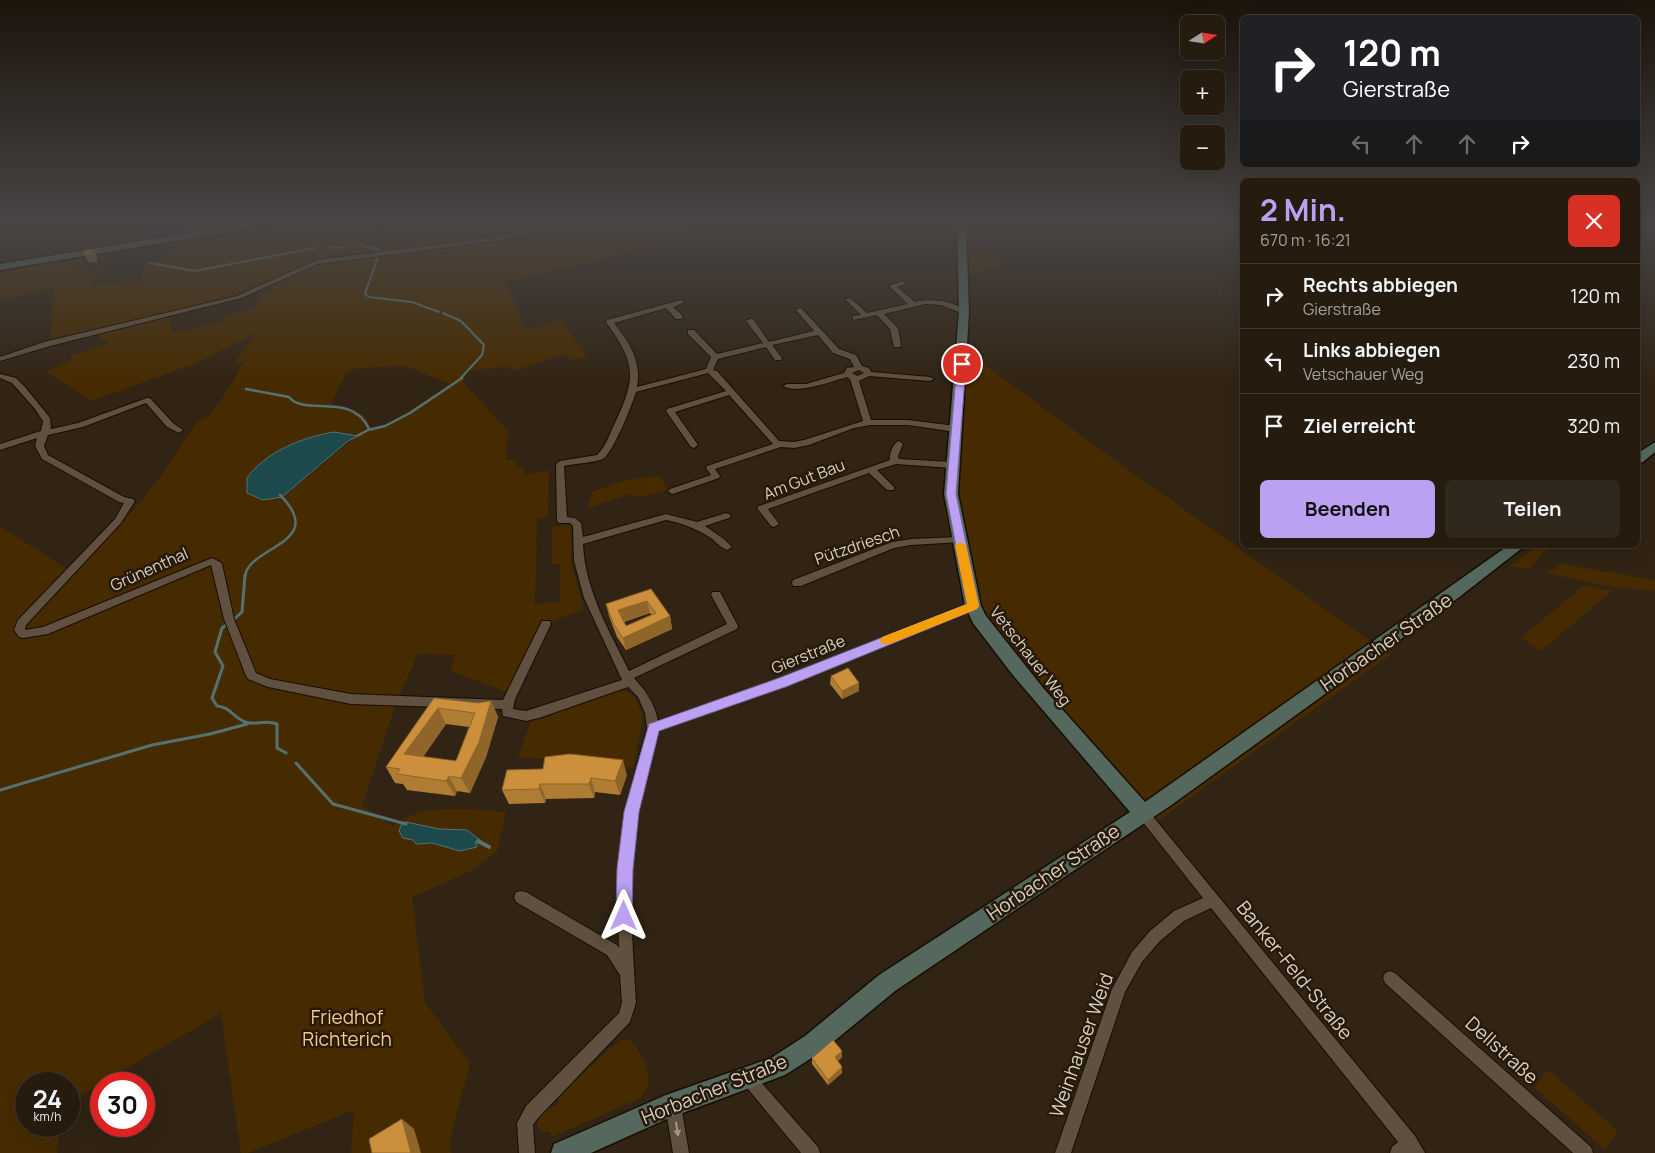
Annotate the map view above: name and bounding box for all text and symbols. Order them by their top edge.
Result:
north arrow [1180,15,1225,60]
map controls [1180,15,1225,170]
text: 120 m [1343,29,1441,77]
icon: right [1260,35,1325,100]
button: + [1180,70,1225,115]
text: Gierstraße [1343,74,1450,104]
button: − [1180,125,1225,170]
icon: left [1347,130,1375,158]
icon: ahead [1400,130,1428,158]
icon: ahead [1453,130,1481,158]
icon: right [1506,130,1534,158]
text: 2 Min. [1260,189,1346,230]
button: close [1568,195,1620,247]
text: 670 m · 16:21 [1260,229,1351,251]
text: Rechts abbiegen [1303,272,1458,298]
icon: right [1260,282,1288,310]
text: 120 m [1570,283,1620,309]
text: Gierstraße [1303,298,1381,320]
text: Links abbiegen [1303,337,1440,363]
pin [941,343,983,385]
icon: left [1260,347,1288,375]
text: 230 m [1567,348,1620,374]
icon: arrive [948,350,976,378]
text: Vetschauer Weg [1303,363,1424,385]
icon: arrive [1260,412,1288,440]
text: Ziel erreicht [1303,413,1416,439]
text: 320 m [1567,413,1620,439]
street label: Am Gut Bau [760,453,848,505]
button: Beenden [1260,480,1435,538]
button: Teilen [1445,480,1620,538]
street label: Pützdriesch [812,520,902,570]
street label: Grünenthal [107,542,191,596]
street label: Horbacher Straße [1315,587,1457,697]
street label: Vetschauer Weg [985,602,1077,710]
street label: Gierstraße [768,629,848,679]
street label: Horbacher Straße [981,818,1125,926]
position arrow [597,889,649,941]
street label: Banker-Feld-Straße [1231,895,1359,1045]
street label: Weinhauser Weid [1043,969,1119,1121]
park label: Friedhof Richterich [302,1004,392,1052]
street label: Dellstraße [1460,1010,1544,1090]
street label: Horbacher Straße [637,1048,791,1130]
speed limit sign: 30 [90,1072,155,1137]
text: 24 [33,1081,62,1116]
text: km/h [34,1108,61,1125]
one-way arrow [673,1121,681,1137]

